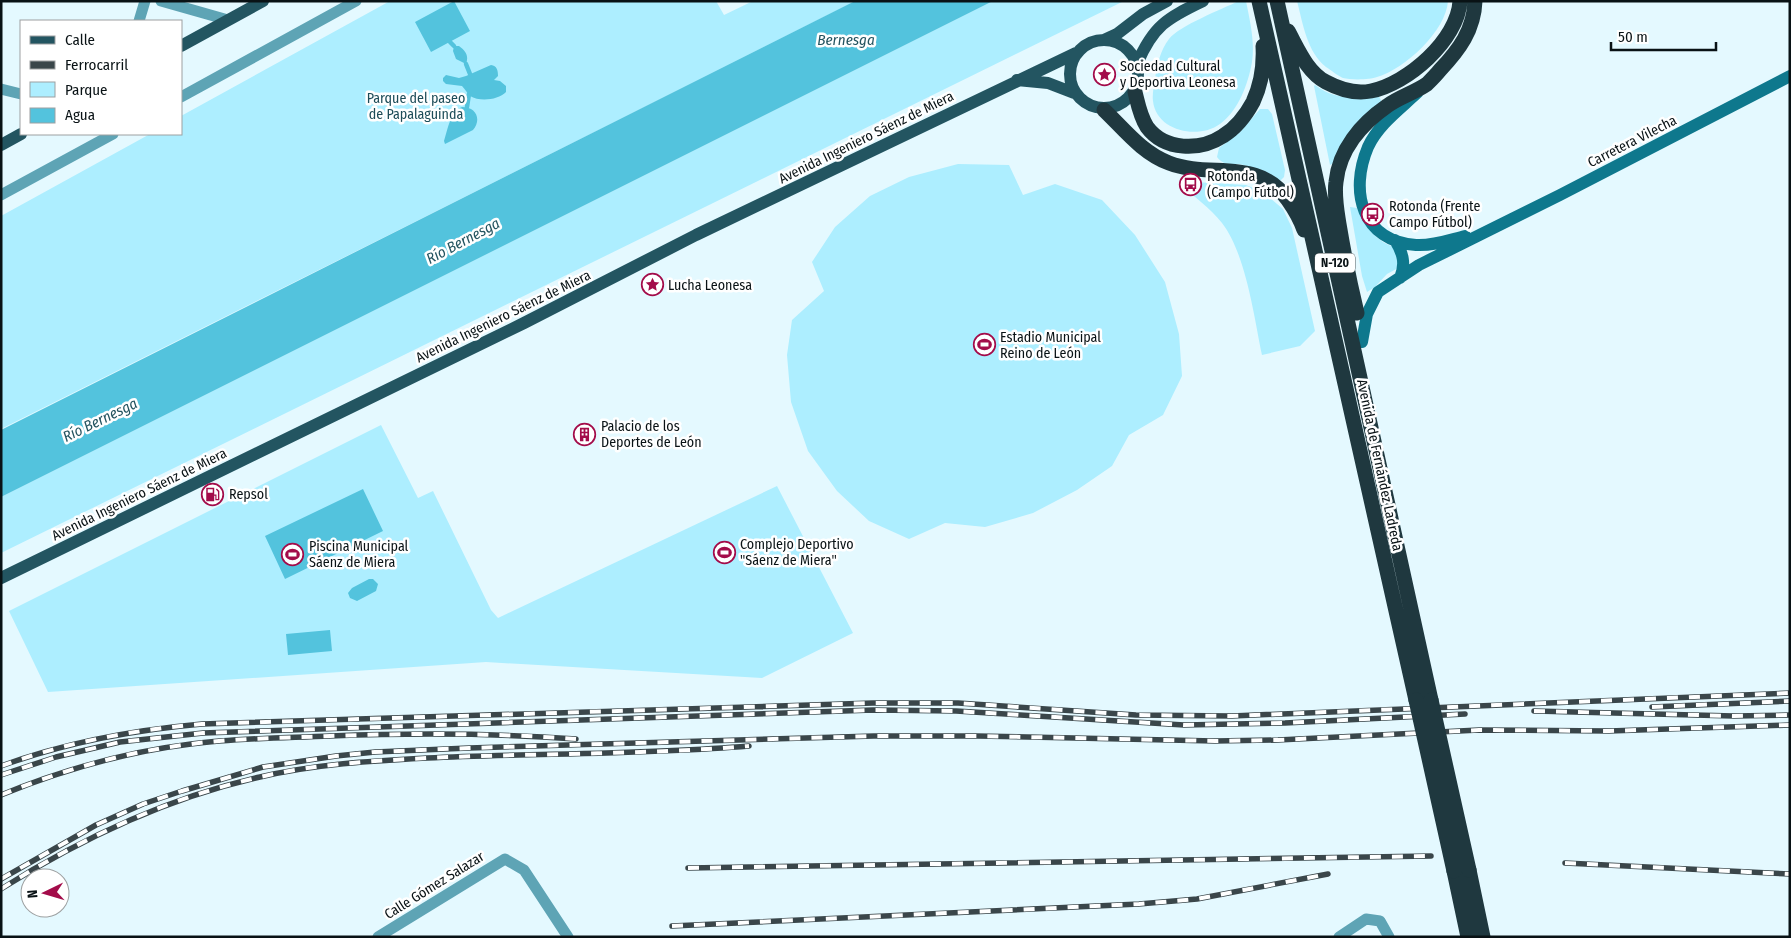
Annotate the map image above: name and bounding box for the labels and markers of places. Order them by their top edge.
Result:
place label: Sociedad Cultural y Deportiva Leonesa [1120,58,1236,91]
place icon: Sociedad Cultural y Deportiva Leonesa [1092,62,1116,86]
place label: Rotonda (Campo Fútbol) [1207,168,1294,201]
bus stop icon: Rotonda (Campo Fútbol) [1179,172,1203,196]
place label: Rotonda (Frente Campo Fútbol) [1389,198,1480,231]
bus stop icon: Rotonda (Frente Campo Fútbol) [1361,202,1385,226]
place icon: Lucha Leonesa [640,273,664,297]
place label: Lucha Leonesa [668,277,752,294]
place label: Estadio Municipal Reino de León [1000,329,1101,362]
sports icon: Estadio Municipal Reino de León [972,333,996,357]
place label: Palacio de los Deportes de León [601,418,702,451]
building icon: Palacio de los Deportes de León [573,422,597,446]
fuel station icon: Repsol [201,482,225,506]
place label: Repsol [229,486,268,503]
place label: Complejo Deportivo "Sáenz de Miera" [740,536,854,569]
place label: Piscina Municipal Sáenz de Miera [309,538,409,571]
sports icon: Complejo Deportivo "Sáenz de Miera" [712,540,736,564]
sports icon: Piscina Municipal Sáenz de Miera [281,542,305,566]

